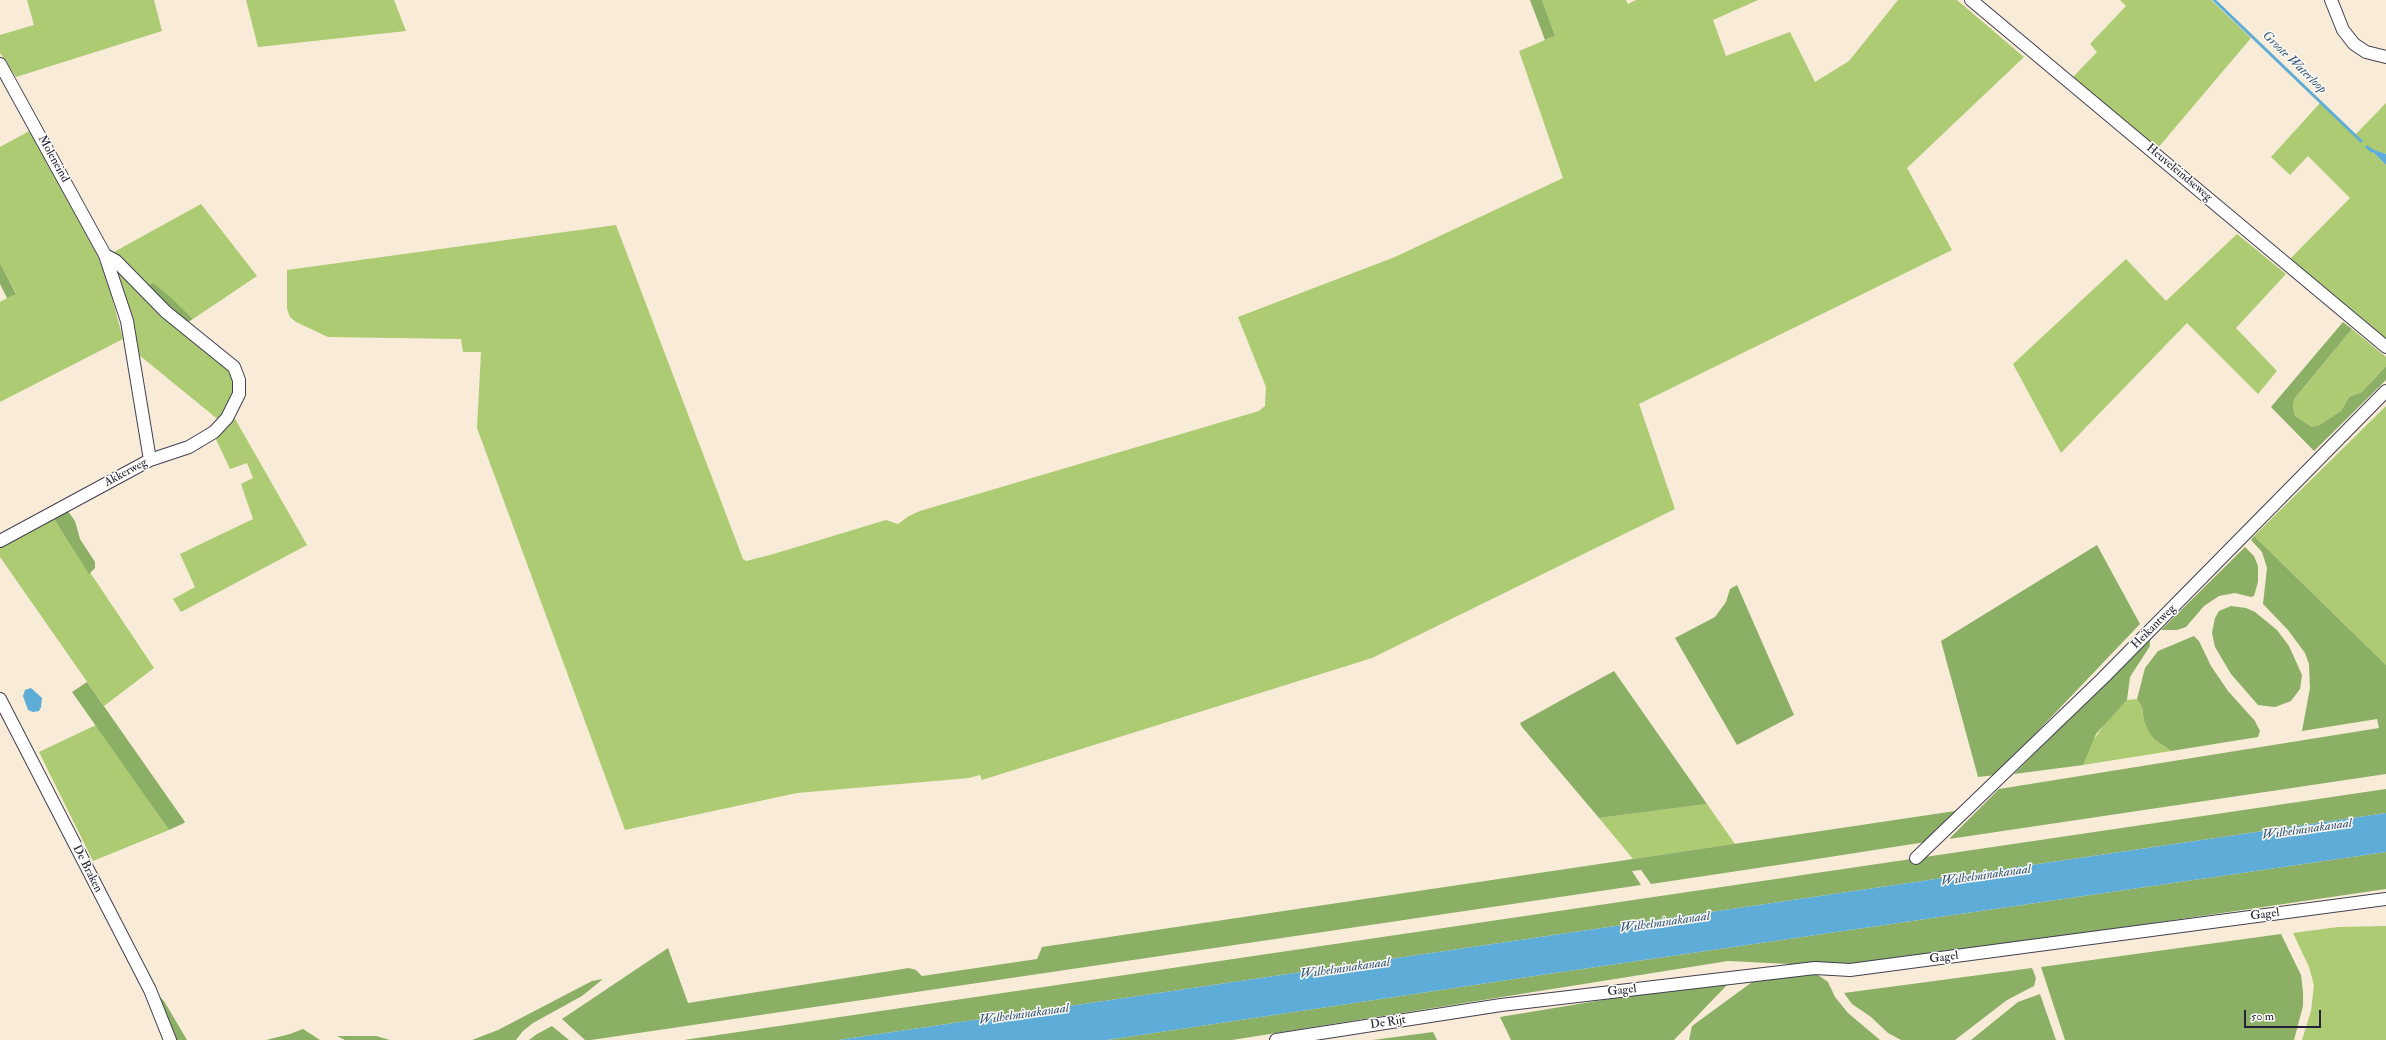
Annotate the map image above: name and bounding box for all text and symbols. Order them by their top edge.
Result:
water label: Groote Waterloop [2259,28,2329,98]
street label: Moleneind [34,133,72,185]
street label: Heuveleindseweg [2143,141,2215,205]
street label: Akkerweg [102,456,150,490]
street label: Heikantweg [2129,602,2179,652]
water label: Wilhelminakanaal [2261,816,2353,844]
street label: De Braken [69,843,105,895]
water label: Wilhelminakanaal [1940,862,2032,890]
street label: Gagel [2250,906,2280,924]
water label: Wilhelminakanaal [1619,909,1711,937]
street label: Gagel [1929,949,1959,967]
water label: Wilhelminakanaal [1299,955,1391,983]
street label: Gagel [1607,982,1637,1000]
water label: Wilhelminakanaal [978,1001,1070,1029]
scale bar [2246,1002,2323,1028]
text: 50 m [2251,1009,2274,1024]
street label: De Rijt [1369,1013,1407,1033]

